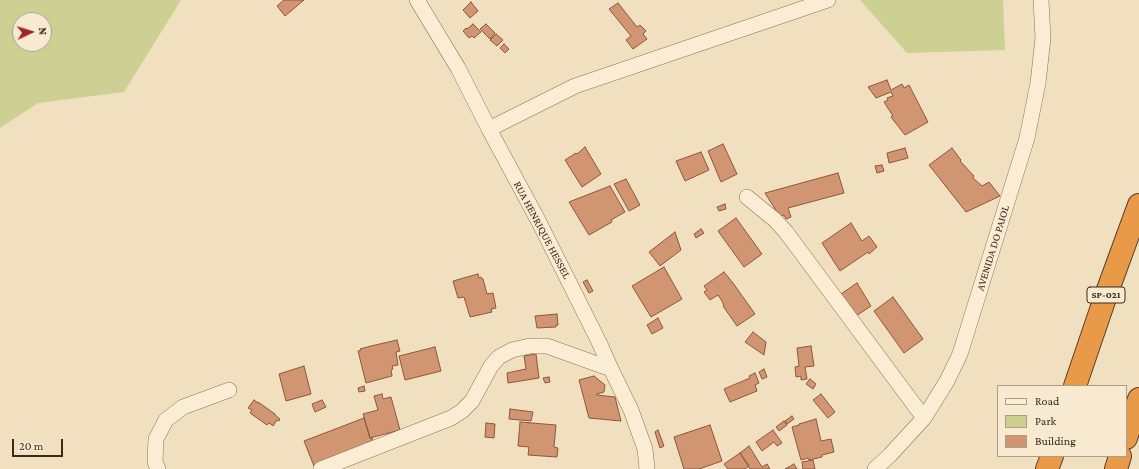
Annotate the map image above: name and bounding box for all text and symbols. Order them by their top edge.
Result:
north arrow [12,12,52,52]
text: N [37,27,49,35]
street label: RUA HENRIQUE HESSEL [511,179,573,281]
street label: AVENIDA DO PAIOL [974,204,1012,292]
road number: SP-021 [1087,287,1125,303]
legend [997,385,1127,457]
text: Road [1035,394,1059,408]
text: Park [1035,414,1056,428]
scale bar [14,431,65,457]
text: Building [1035,434,1076,448]
text: 20 m [19,439,43,453]

